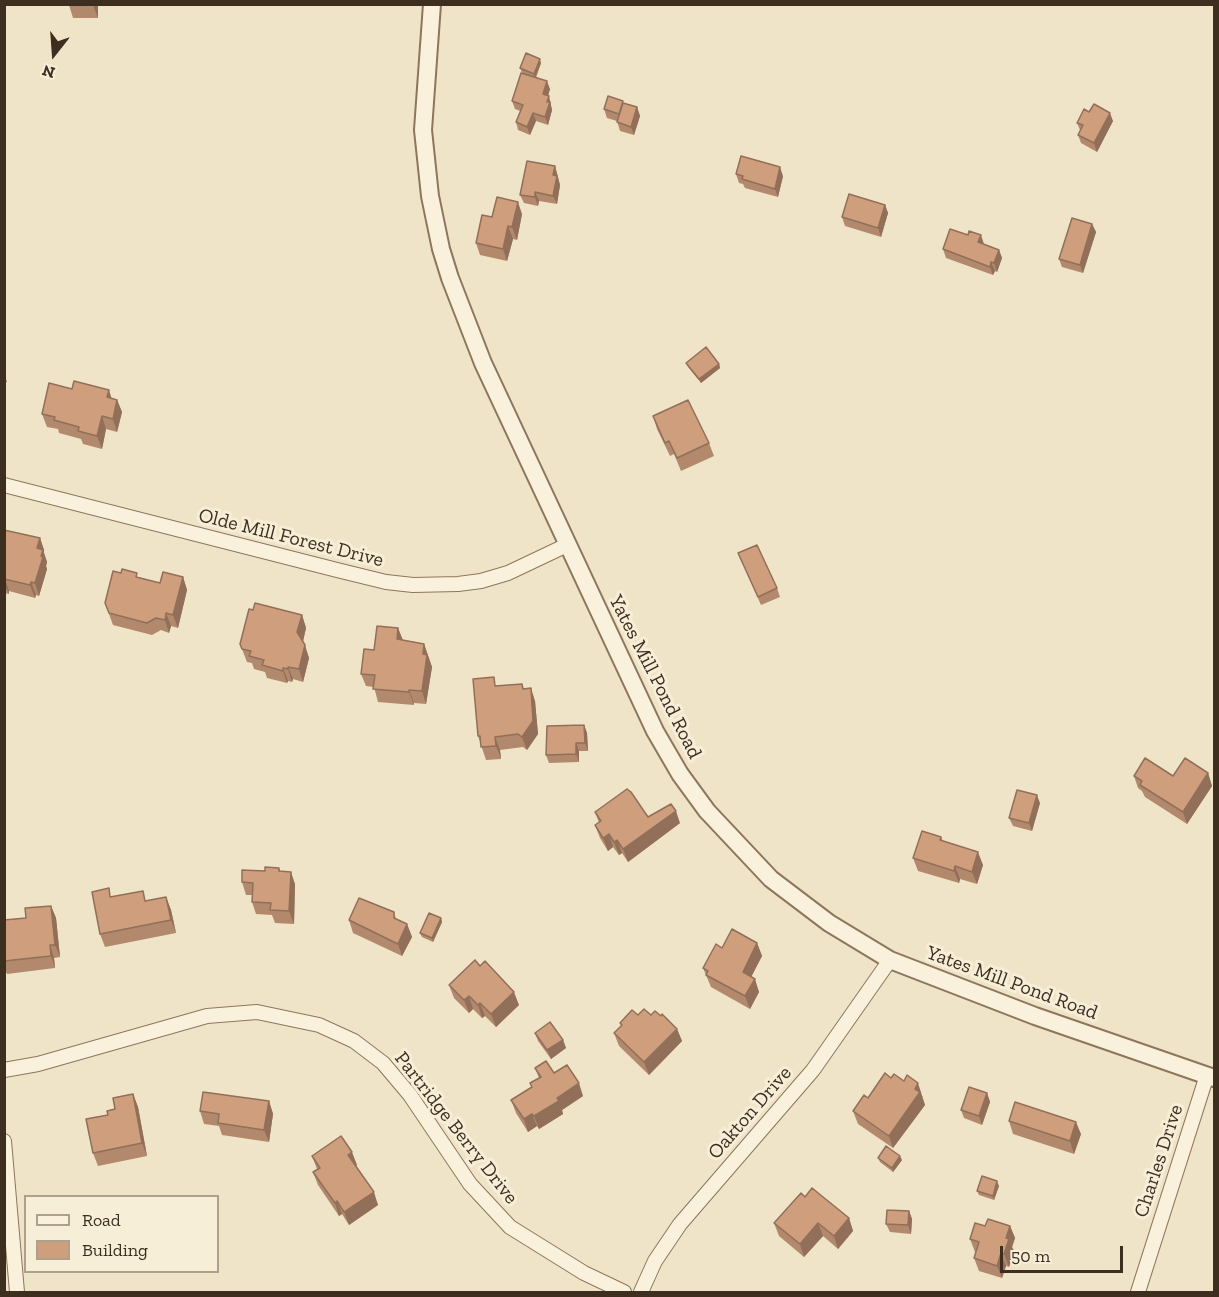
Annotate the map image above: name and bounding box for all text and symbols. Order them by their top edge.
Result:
north arrow [24,24,84,84]
text: N [40,61,57,83]
street label: Olde Mill Forest Drive [196,503,386,573]
street label: Yates Mill Pond Road [603,591,707,763]
street label: Yates Mill Pond Road [923,941,1101,1025]
street label: Partridge Berry Drive [389,1047,523,1209]
street label: Oakton Drive [703,1062,797,1164]
street label: Charles Drive [1129,1102,1189,1220]
legend [24,1195,219,1273]
text: Road [82,1209,121,1231]
scale bar [1003,1234,1126,1272]
text: Building [82,1239,148,1261]
text: 50 m [1011,1245,1050,1267]

